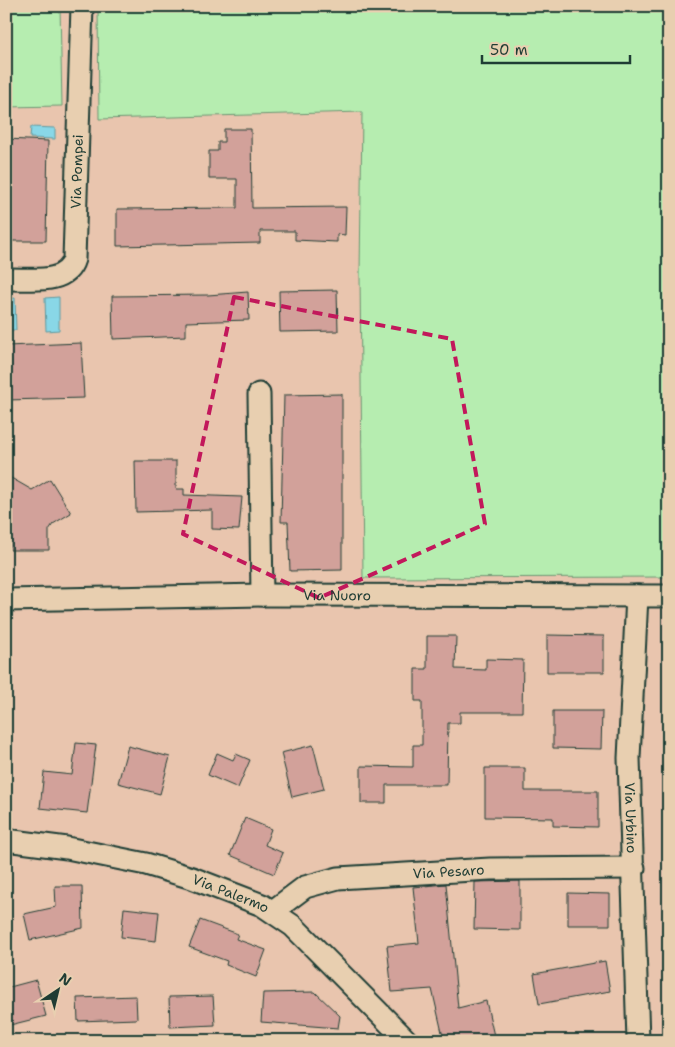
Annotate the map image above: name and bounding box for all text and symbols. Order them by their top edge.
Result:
scale bar [482,32,630,64]
text: 50 m [490,40,528,60]
street label: Via Pompei [67,134,87,209]
street label: Via Nuoro [303,586,371,604]
street label: Via Urbino [621,782,641,854]
street label: Via Pesaro [412,860,485,883]
street label: Via Palermo [190,870,273,917]
north arrow [32,964,82,1014]
text: N [56,969,75,990]

